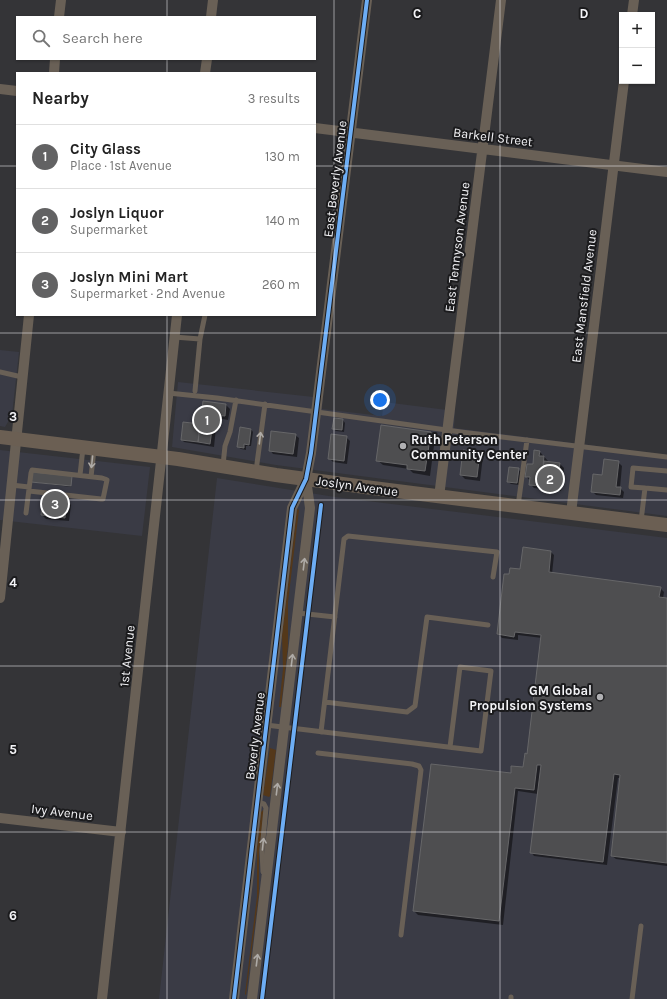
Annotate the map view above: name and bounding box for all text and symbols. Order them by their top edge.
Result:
text: C [413,6,421,21]
text: D [580,6,589,21]
map controls [619,12,655,84]
button: + [619,12,655,48]
search box [16,16,316,60]
icon: search [30,27,52,49]
text: Search here [62,29,143,47]
button: − [619,48,655,84]
text: Nearby [32,88,89,108]
text: 3 results [248,91,300,106]
street label: East Beverly Avenue [320,119,350,238]
street label: Barkell Street [452,125,534,149]
text: City Glass [70,140,141,158]
text: 1 [43,149,47,164]
text: 130 m [265,149,300,164]
text: Place · 1st Avenue [70,158,172,173]
street label: East Tennyson Avenue [442,181,472,313]
text: Joslyn Liquor [70,204,164,222]
text: 2 [41,213,49,228]
text: 140 m [265,213,300,228]
text: Supermarket [70,222,148,237]
street label: East Mansfield Avenue [568,228,600,364]
text: Joslyn Mini Mart [70,268,188,286]
text: 3 [41,277,49,292]
text: 260 m [262,277,300,292]
text: Supermarket · 2nd Avenue [70,286,225,301]
your location [370,390,390,410]
pin: 1 [194,405,220,435]
text: 3 [9,409,17,424]
one-way arrow [257,432,264,445]
place label: Ruth Peterson Community Center [411,432,528,462]
marker: Ruth Peterson Community Center [398,441,408,451]
one-way arrow [89,455,96,468]
pin: 2 [537,464,563,494]
street label: Joslyn Avenue [315,473,399,499]
pin: 3 [42,489,68,519]
one-way arrow [300,558,307,571]
text: 4 [9,575,17,590]
street label: 1st Avenue [116,624,138,688]
one-way arrow [288,654,296,667]
place label: GM Global Propulsion Systems [469,683,592,713]
street label: Beverly Avenue [242,691,268,781]
marker: GM Global Propulsion Systems [595,692,605,702]
text: 5 [9,742,17,757]
one-way arrow [273,783,281,796]
street label: Ivy Avenue [30,801,94,823]
one-way arrow [259,838,267,851]
text: 6 [9,908,17,923]
one-way arrow [253,954,261,967]

